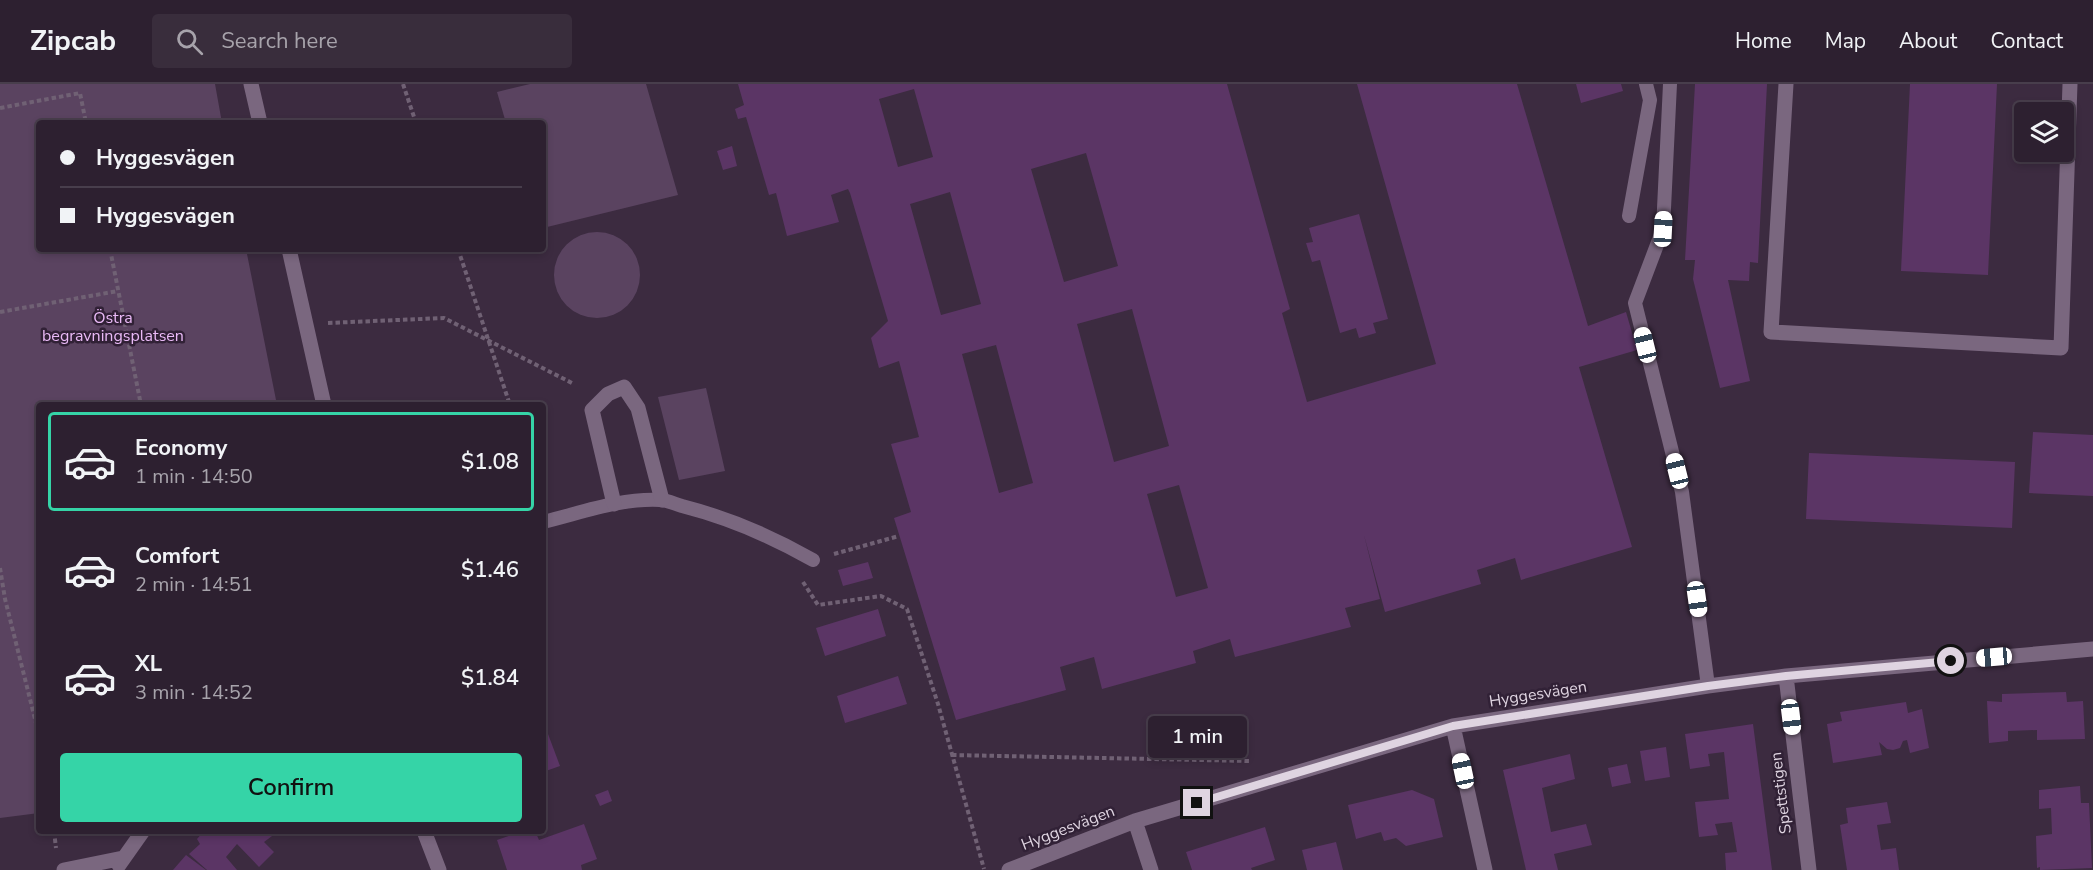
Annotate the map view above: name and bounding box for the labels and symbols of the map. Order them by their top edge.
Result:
car [1653,211,1673,247]
park label: Östra begravningsplatsen [42,307,184,347]
car [1632,325,1658,365]
car [1664,451,1690,491]
car [1686,580,1708,618]
car [1975,646,2013,668]
route start [1937,647,1964,674]
street label: Hyggesvägen [1488,675,1588,713]
car [1780,698,1802,736]
callout: 1 min [1148,716,1246,758]
street label: Spettstigen [1765,751,1797,835]
car [1450,752,1476,790]
route end [1183,789,1210,816]
street label: Hyggesvägen [1018,800,1118,856]

